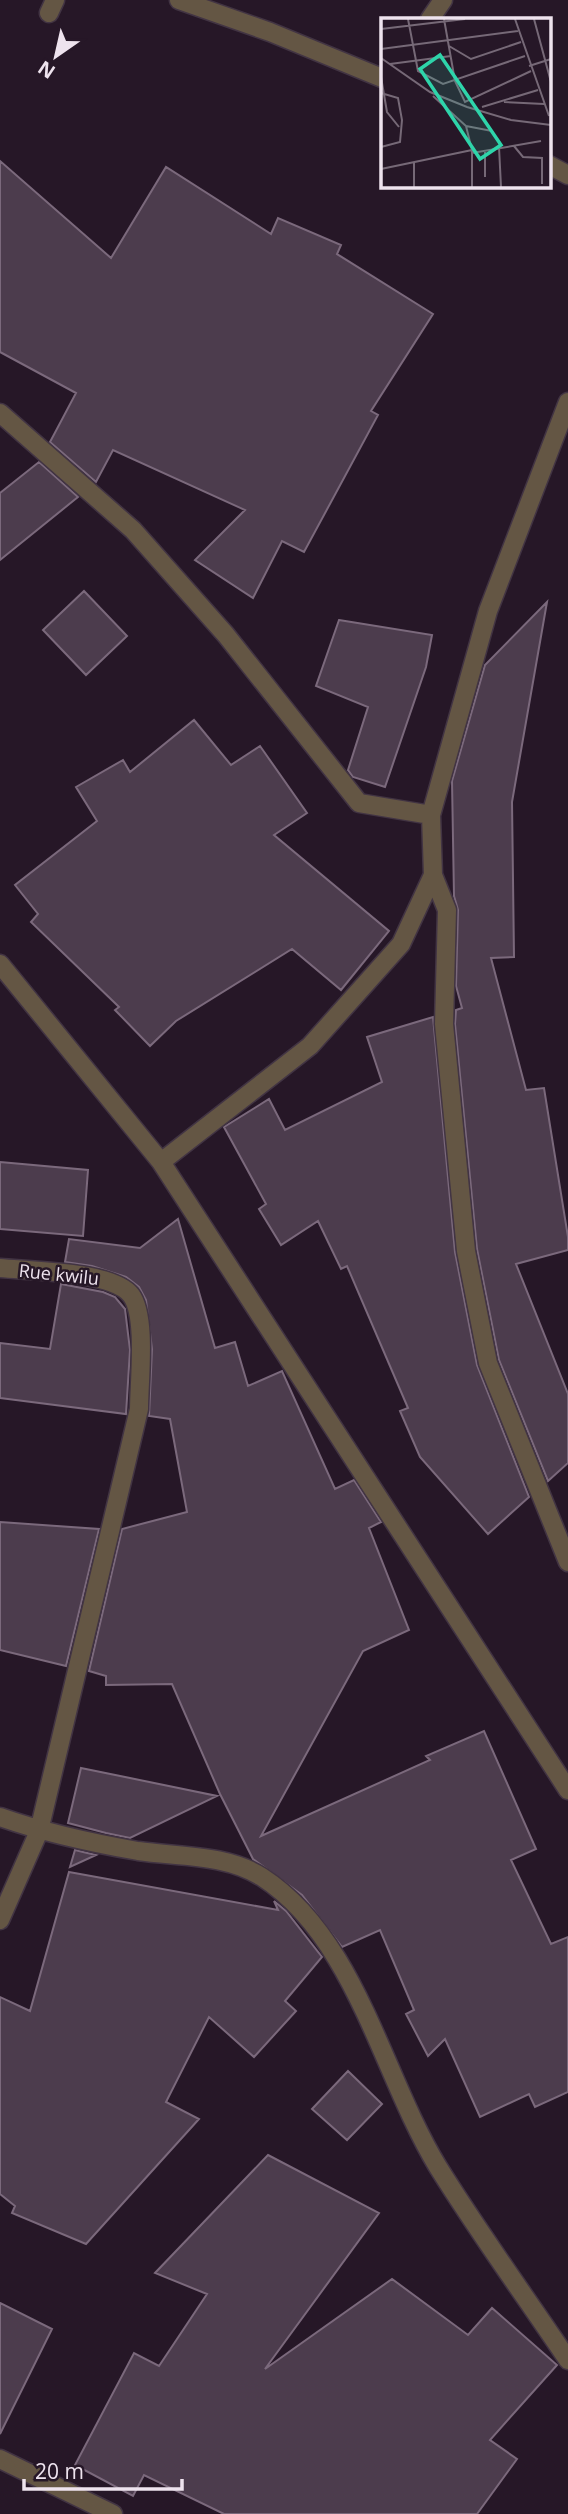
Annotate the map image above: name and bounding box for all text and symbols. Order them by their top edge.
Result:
inset map [381,18,550,187]
north arrow [21,21,91,91]
text: N [33,55,60,85]
street label: Rue kwilu [18,1258,100,1290]
scale bar [24,2448,182,2492]
text: 20 m [35,2457,84,2485]

